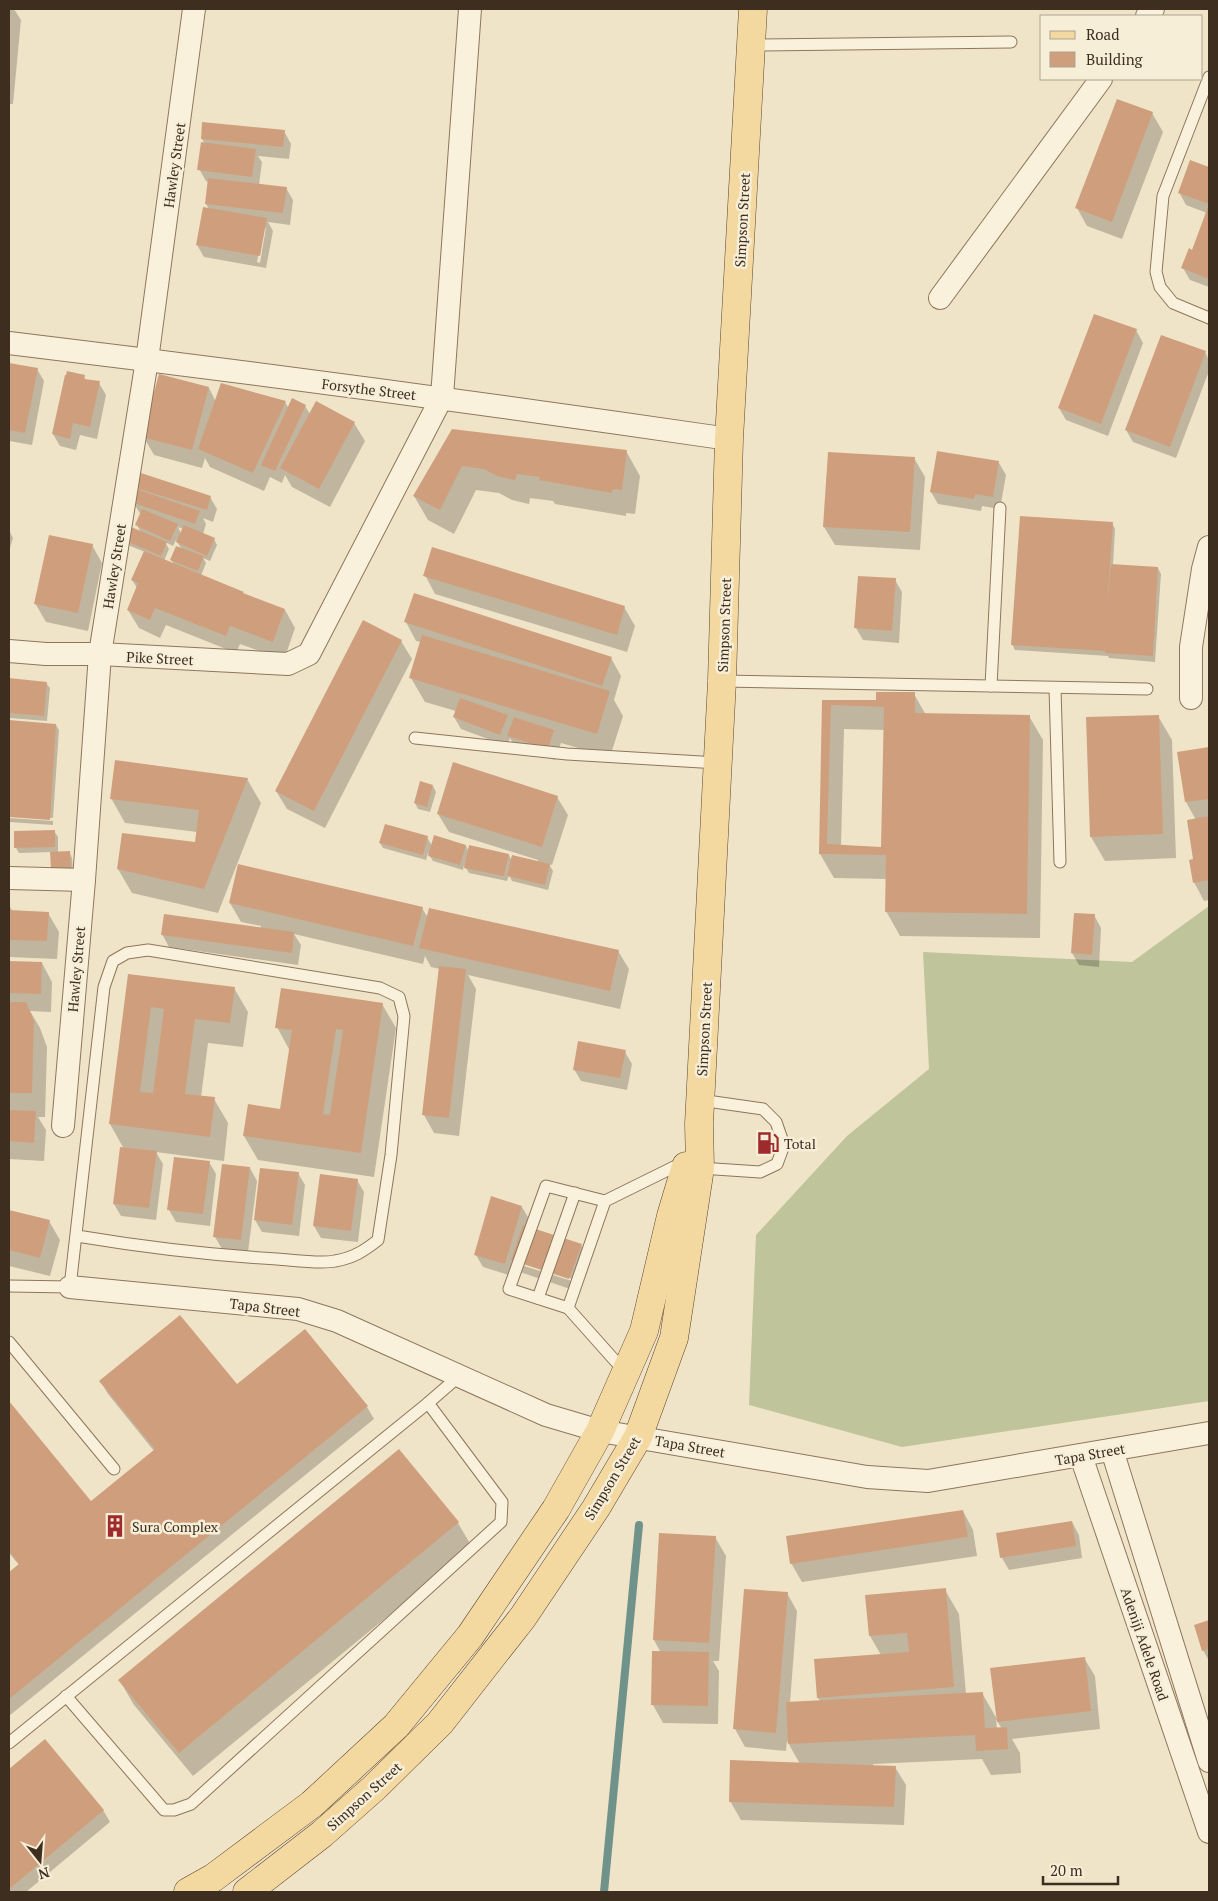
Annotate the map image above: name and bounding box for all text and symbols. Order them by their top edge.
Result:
legend [1040,15,1203,80]
text: Road [1086,24,1119,44]
text: Building [1086,49,1144,69]
street label: Hawley Street [159,120,190,209]
street label: Simpson Street [730,171,754,268]
street label: Forsythe Street [321,374,418,404]
street label: Hawley Street [98,521,130,610]
street label: Simpson Street [713,577,735,673]
street label: Pike Street [126,647,195,669]
street label: Hawley Street [63,924,89,1013]
street label: Simpson Street [692,980,716,1077]
fuel station icon: Total [755,1130,781,1156]
place label: Total [784,1134,816,1153]
street label: Tapa Street [229,1293,302,1321]
street label: Tapa Street [653,1430,727,1462]
street label: Simpson Street [579,1432,645,1523]
street label: Tapa Street [1053,1438,1127,1470]
building icon: Sura Complex [102,1513,128,1539]
place label: Sura Complex [132,1517,219,1536]
street label: Adeniji Adele Road [1117,1585,1173,1703]
street label: Simpson Street [322,1757,406,1835]
north arrow [15,1836,65,1886]
scale bar [1043,1854,1118,1886]
text: 20 m [1050,1860,1083,1880]
text: N [36,1863,52,1885]

